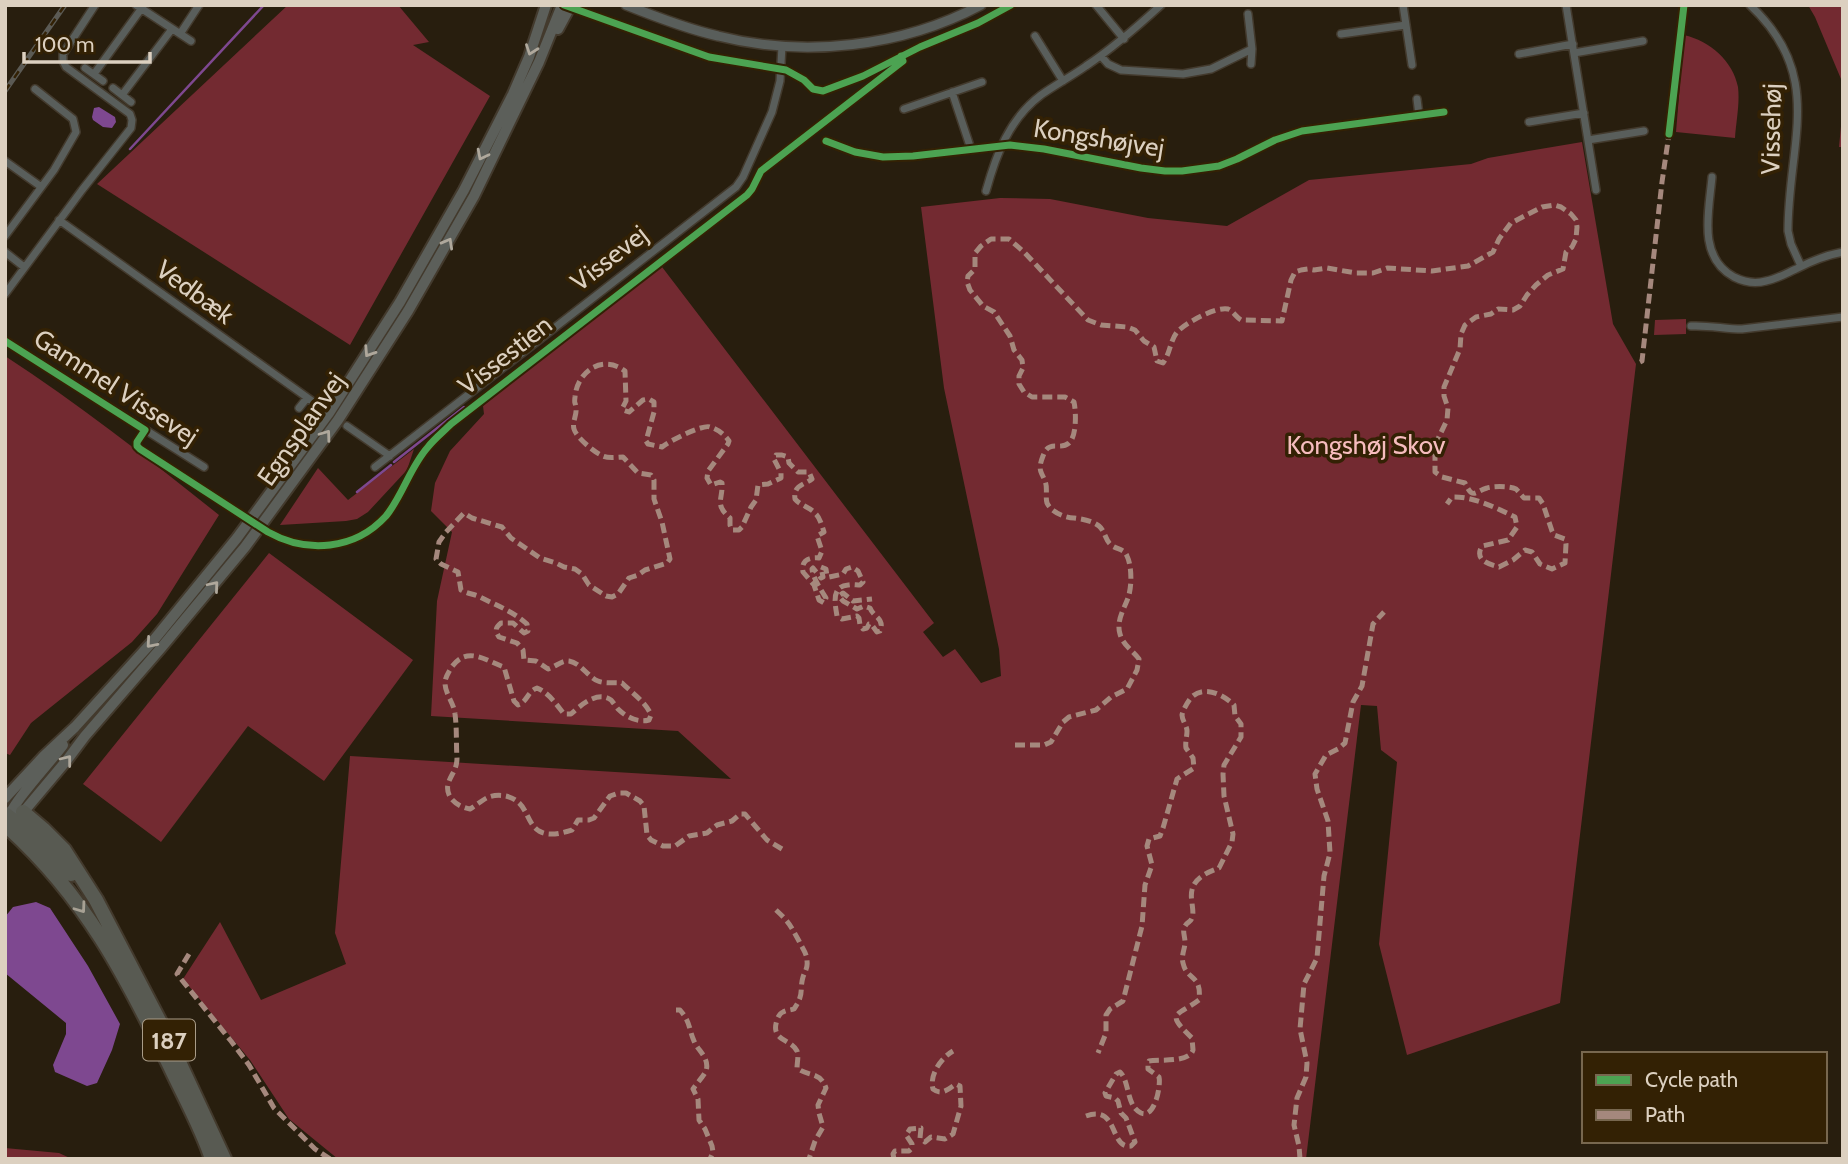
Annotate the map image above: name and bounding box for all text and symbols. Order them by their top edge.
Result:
scale bar [24,21,150,65]
text: 100 m [35,32,94,57]
one-way arrow [525,44,539,56]
street label: Vissehøj [1754,83,1788,175]
street label: Kongshøjvej [1031,112,1167,164]
one-way arrow [477,148,491,160]
street label: Vissevej [564,218,654,298]
one-way arrow [440,238,453,251]
street label: Vedbæk [150,253,240,331]
street label: Vissestien [452,308,558,402]
street label: Gammel Vissevej [28,322,204,452]
one-way arrow [364,345,377,358]
street label: Egnsplanvej [250,366,352,492]
park label: Kongshøj Skov [1286,429,1446,461]
one-way arrow [318,431,331,443]
one-way arrow [205,581,218,593]
one-way arrow [147,635,159,648]
one-way arrow [59,755,72,767]
one-way arrow [73,900,85,913]
road number: 187 [143,1020,195,1060]
legend [1582,1052,1827,1143]
text: Cycle path [1645,1067,1738,1092]
text: Path [1645,1102,1685,1127]

